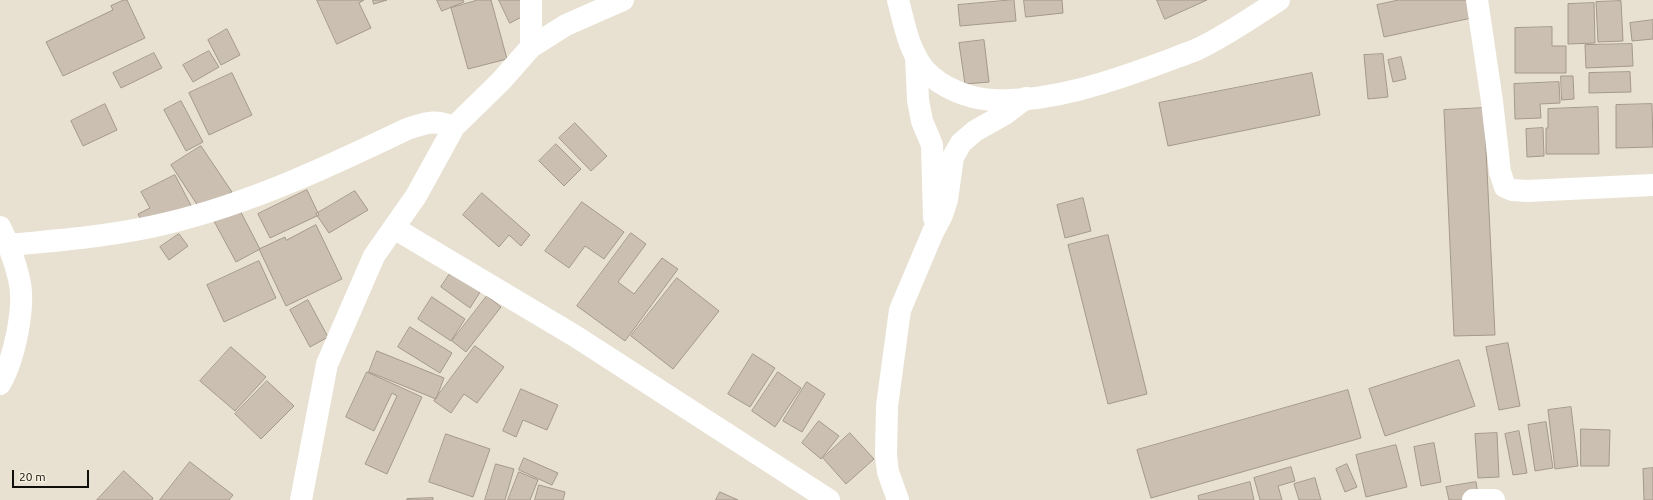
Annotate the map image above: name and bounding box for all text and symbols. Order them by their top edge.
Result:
scale bar [14,462,91,488]
text: 20 m [19,470,46,483]

